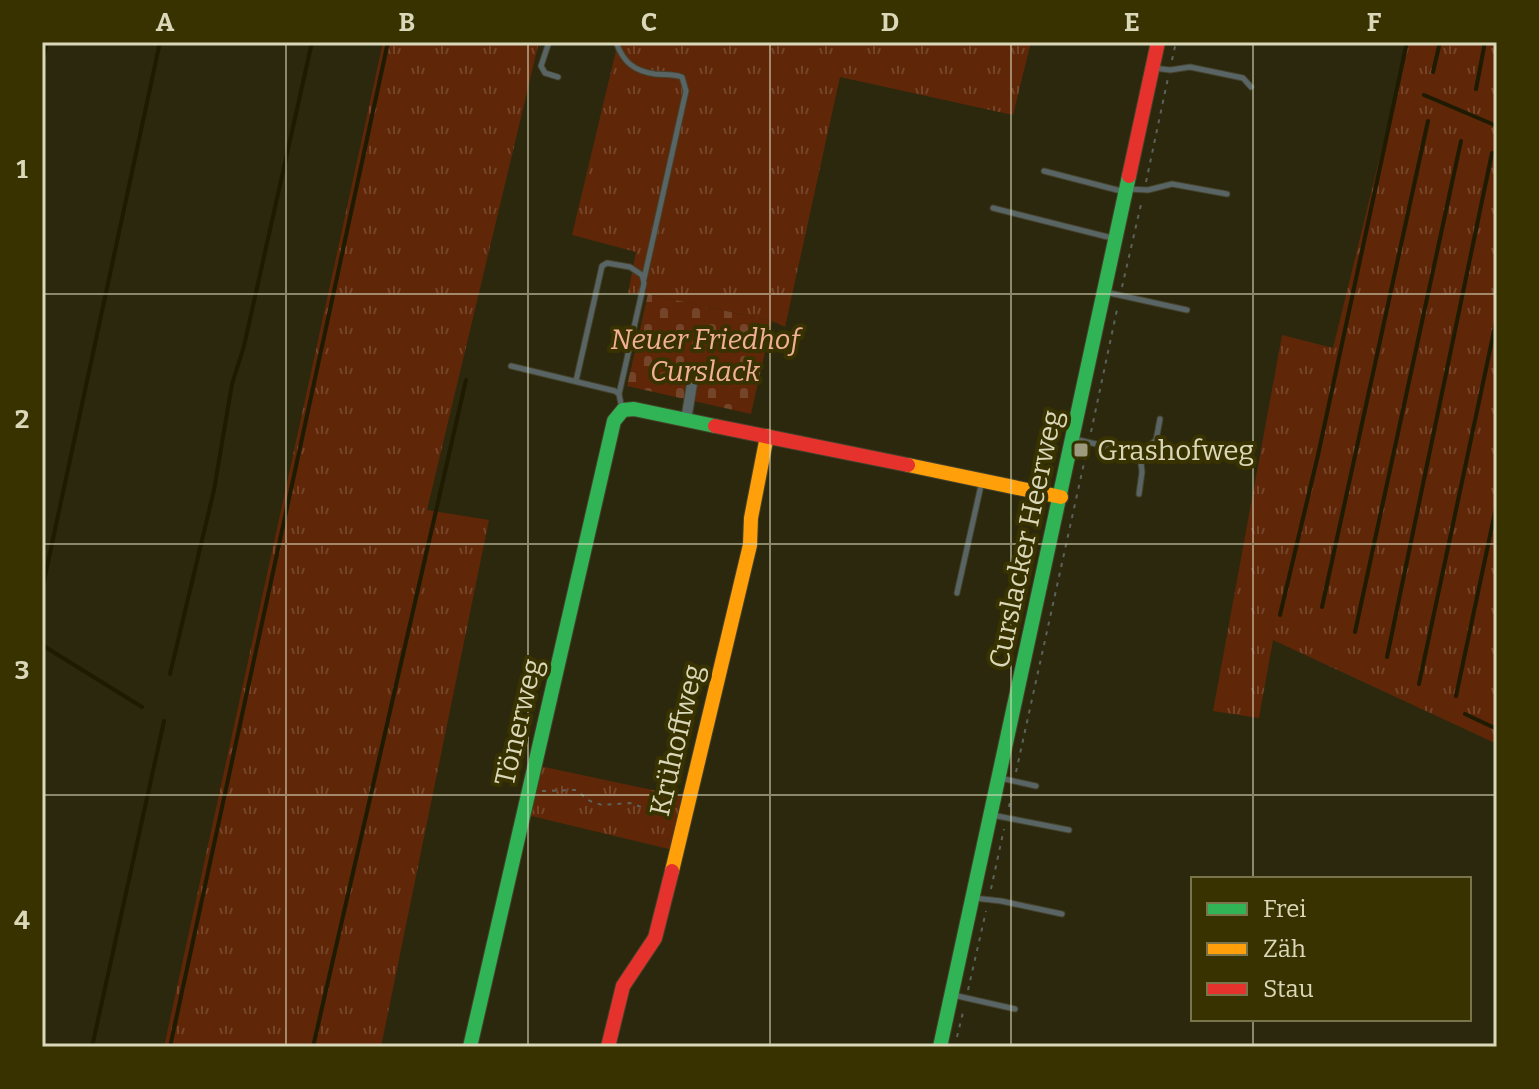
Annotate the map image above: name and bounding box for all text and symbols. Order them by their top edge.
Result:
text: A [156,7,175,38]
text: B [399,7,415,38]
text: C [641,7,657,38]
text: D [881,7,899,38]
text: E [1124,7,1140,38]
text: F [1367,7,1382,38]
text: 1 [16,154,28,185]
park label: Neuer Friedhof Curslack [610,323,803,388]
text: 2 [15,404,29,435]
street label: Curslacker Heerweg [982,407,1069,671]
place label: Grashofweg [1097,434,1254,467]
marker: Grashofweg [1072,441,1090,459]
text: 3 [15,655,29,686]
street label: Tönerweg [488,655,549,789]
street label: Krühoffweg [643,661,710,819]
legend [1191,877,1471,1021]
text: Frei [1263,895,1306,923]
text: 4 [14,905,30,936]
text: Zäh [1263,935,1306,963]
text: Stau [1263,975,1314,1003]

